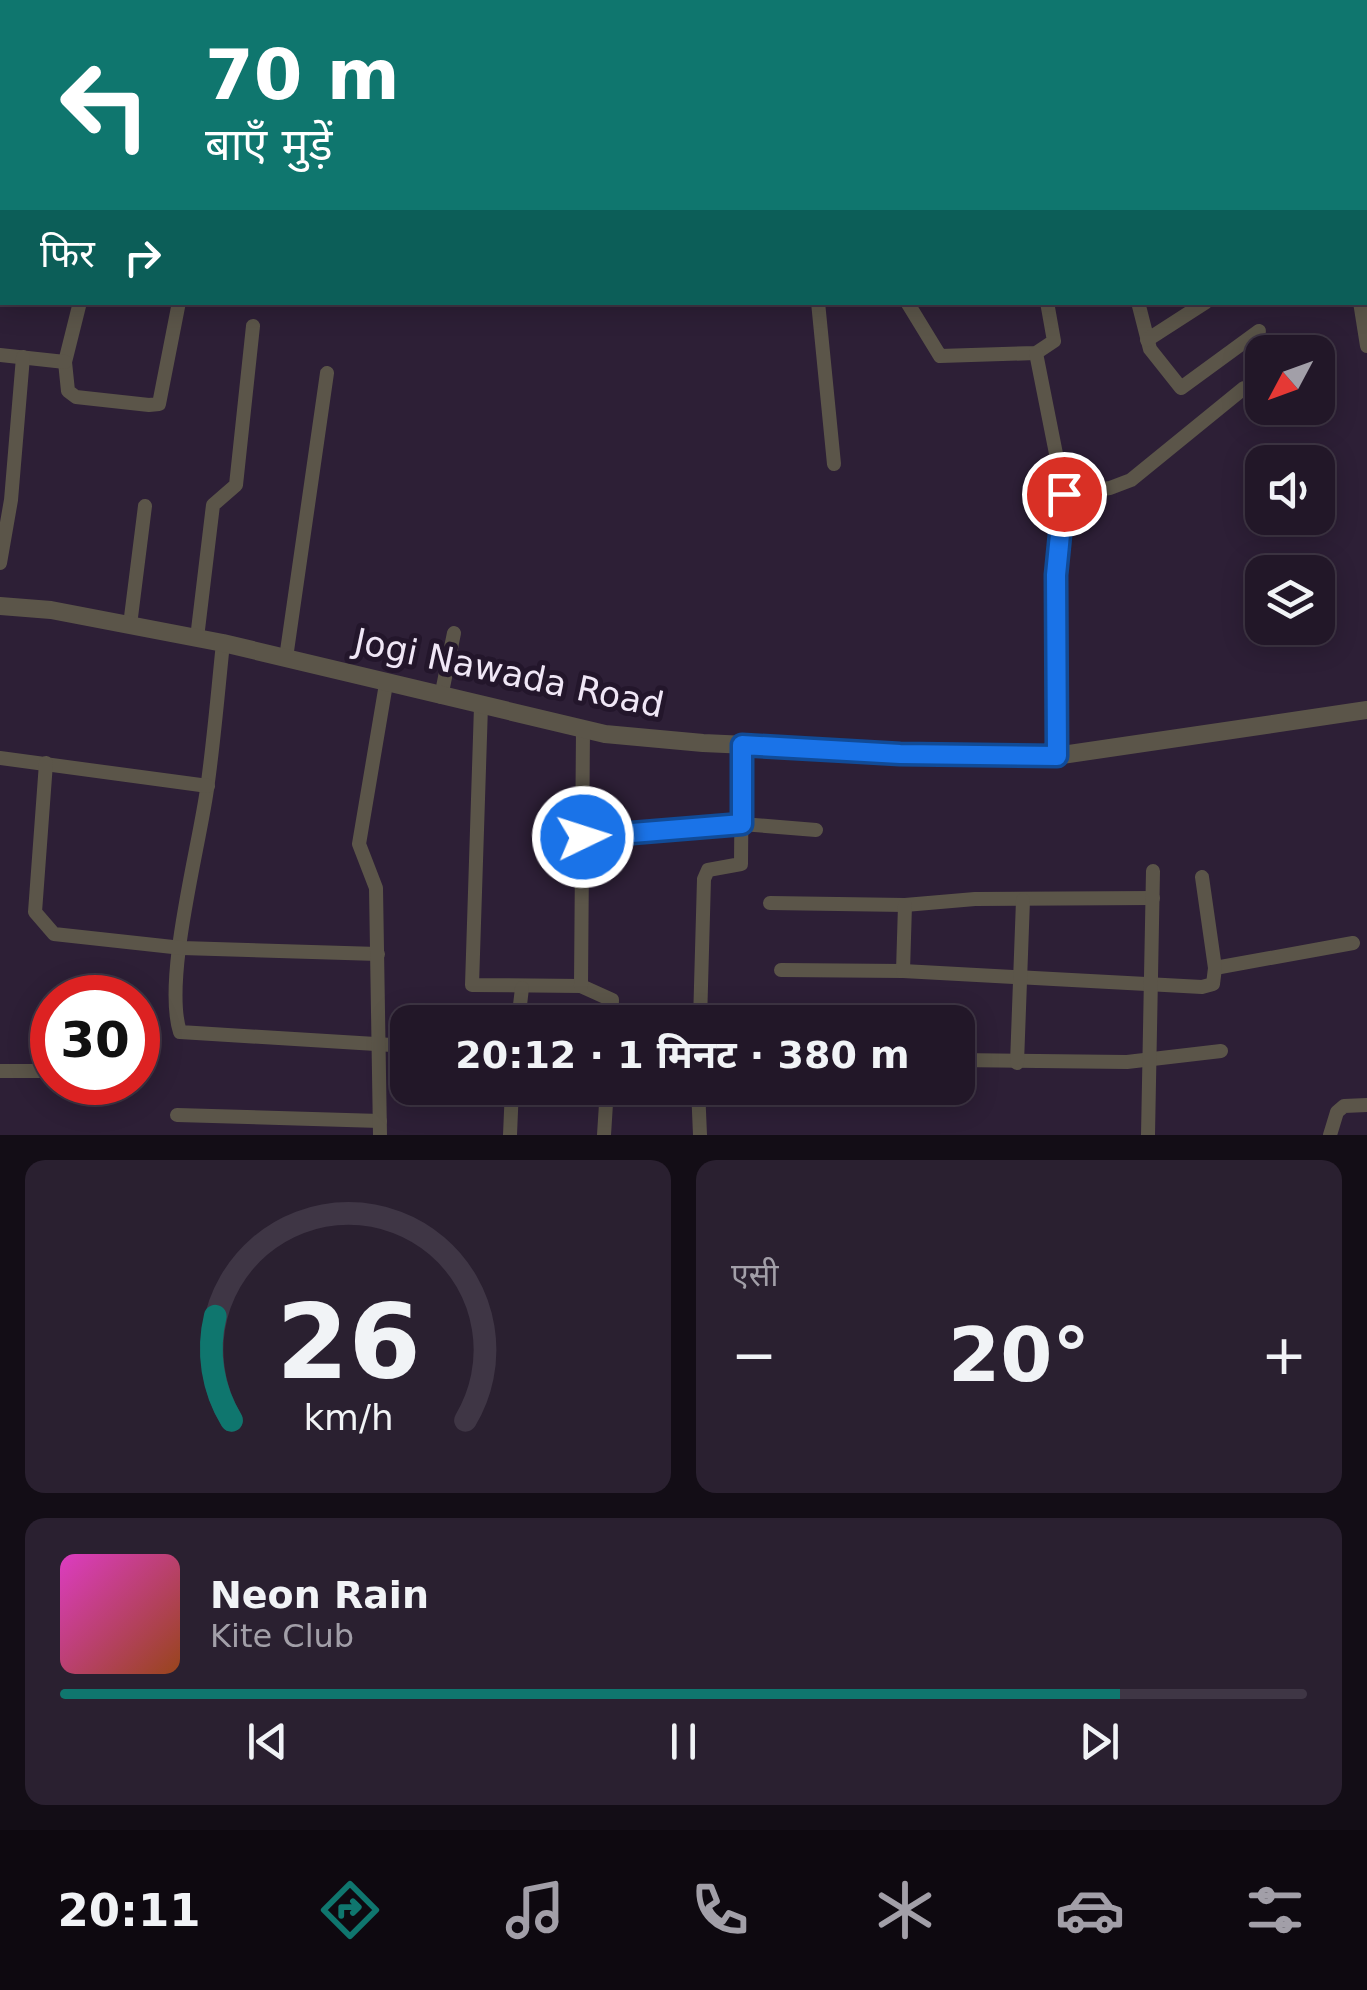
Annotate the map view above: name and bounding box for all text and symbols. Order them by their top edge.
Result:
text: 70 m [205,34,400,116]
icon: left [40,40,170,170]
text: बाएँ मुड़ें [205,118,333,171]
icon: right [115,230,170,285]
text: फिर [40,232,95,276]
north arrow [1245,335,1335,425]
map controls [1245,335,1335,645]
button: sound [1245,445,1335,535]
pin [1022,452,1107,537]
icon: arrive [1037,467,1092,522]
button: layers [1245,555,1335,645]
street label: Jogi Nawada Road [349,620,667,725]
position arrow [531,785,635,889]
speed limit sign: 30 [30,975,160,1105]
text: 20:12 · 1 मिनट · 380 m [455,1033,910,1077]
text: एसी [731,1256,779,1294]
text: 26 [276,1281,420,1403]
text: 20° [948,1311,1090,1399]
text: − [731,1323,777,1387]
text: + [1261,1323,1307,1387]
text: km/h [303,1397,393,1438]
text: Neon Rain [210,1573,429,1617]
text: Kite Club [210,1617,354,1655]
icon: previous [240,1714,295,1769]
icon: pause [656,1714,711,1769]
icon: next [1072,1714,1127,1769]
icon: directions [315,1875,385,1945]
icon: music [500,1875,570,1945]
icon: phone [685,1875,755,1945]
icon: climate [870,1875,940,1945]
icon: car [1055,1875,1125,1945]
icon: filters [1240,1875,1310,1945]
text: 20:11 [57,1884,201,1937]

